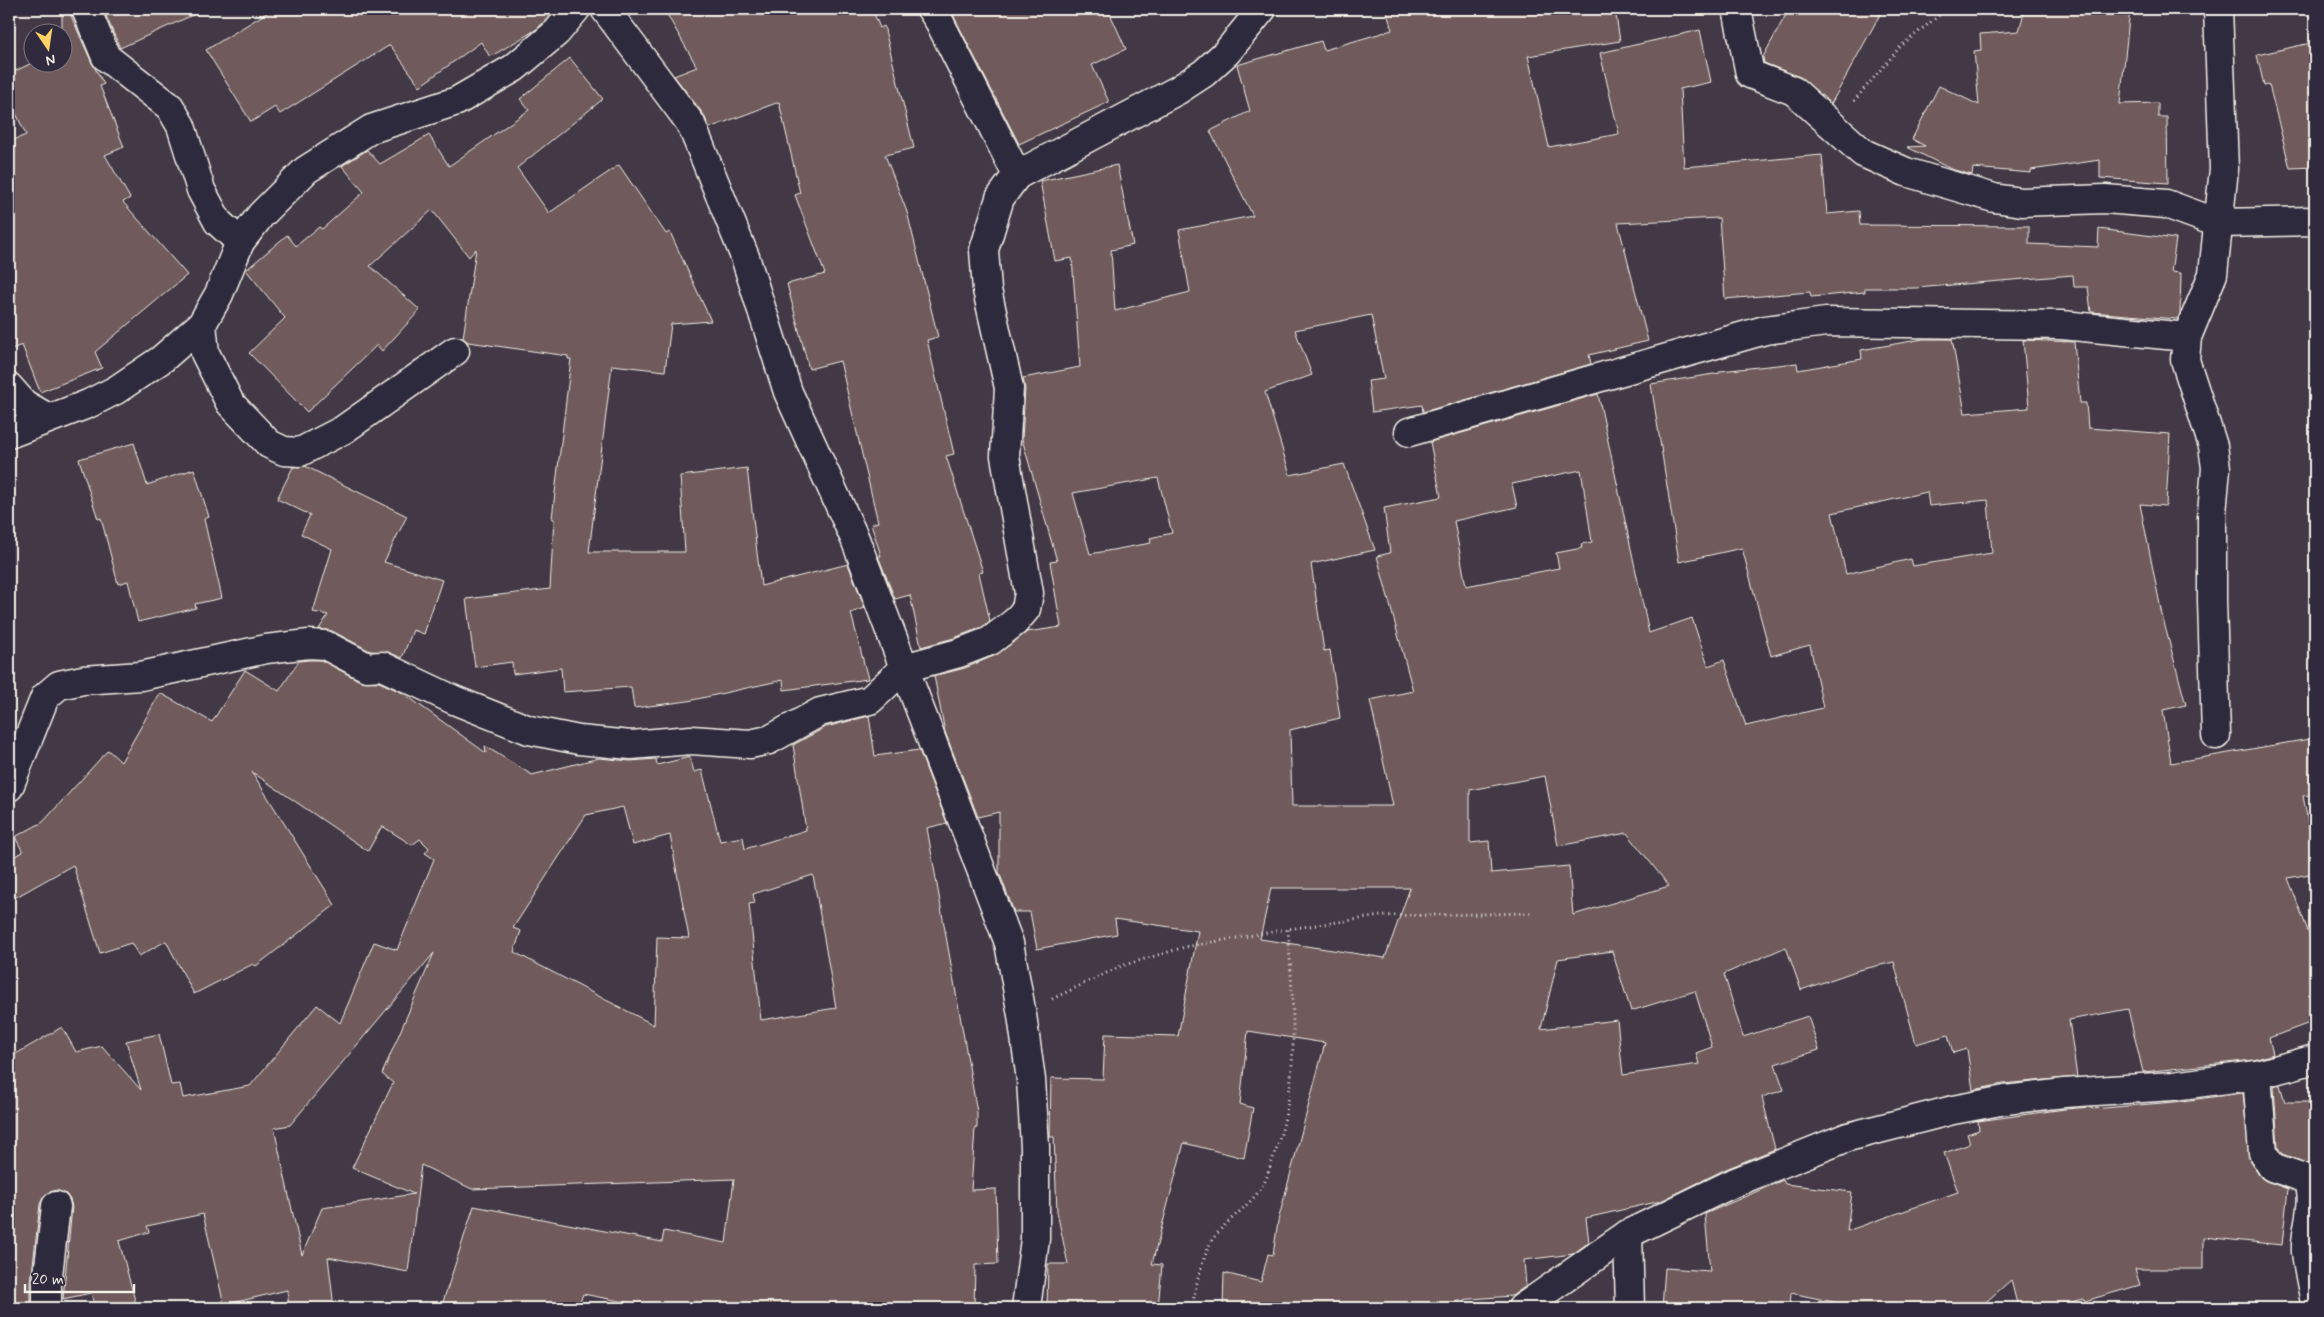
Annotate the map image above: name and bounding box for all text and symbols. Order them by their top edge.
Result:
north arrow [22,22,72,72]
text: N [44,50,57,70]
scale bar [25,1262,134,1294]
text: 20 m [32,1270,64,1290]

